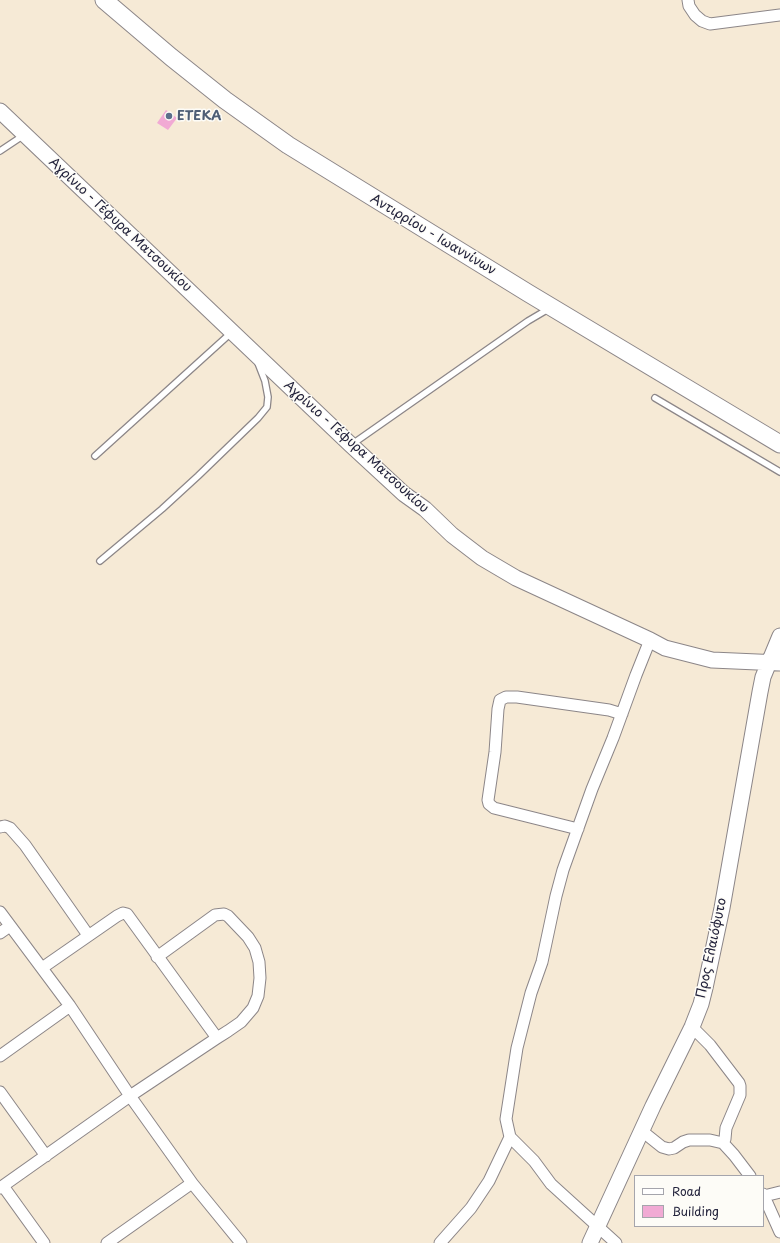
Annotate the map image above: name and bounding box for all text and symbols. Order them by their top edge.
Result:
place label: ΕΤΕΚΑ [177,108,222,124]
marker: ΕΤΕΚΑ [164,111,174,121]
street label: Αγρίνιο - Γέφυρα Ματσουκίου [45,155,195,295]
street label: Αντιρρίου - Ιωαννίνων [367,191,499,279]
street label: Αγρίνιο - Γέφυρα Ματσουκίου [280,378,432,516]
street label: Προς Ελαιόφυτο [694,896,730,1000]
legend [634,1175,764,1227]
text: Road [672,1182,701,1200]
text: Building [672,1202,719,1220]

